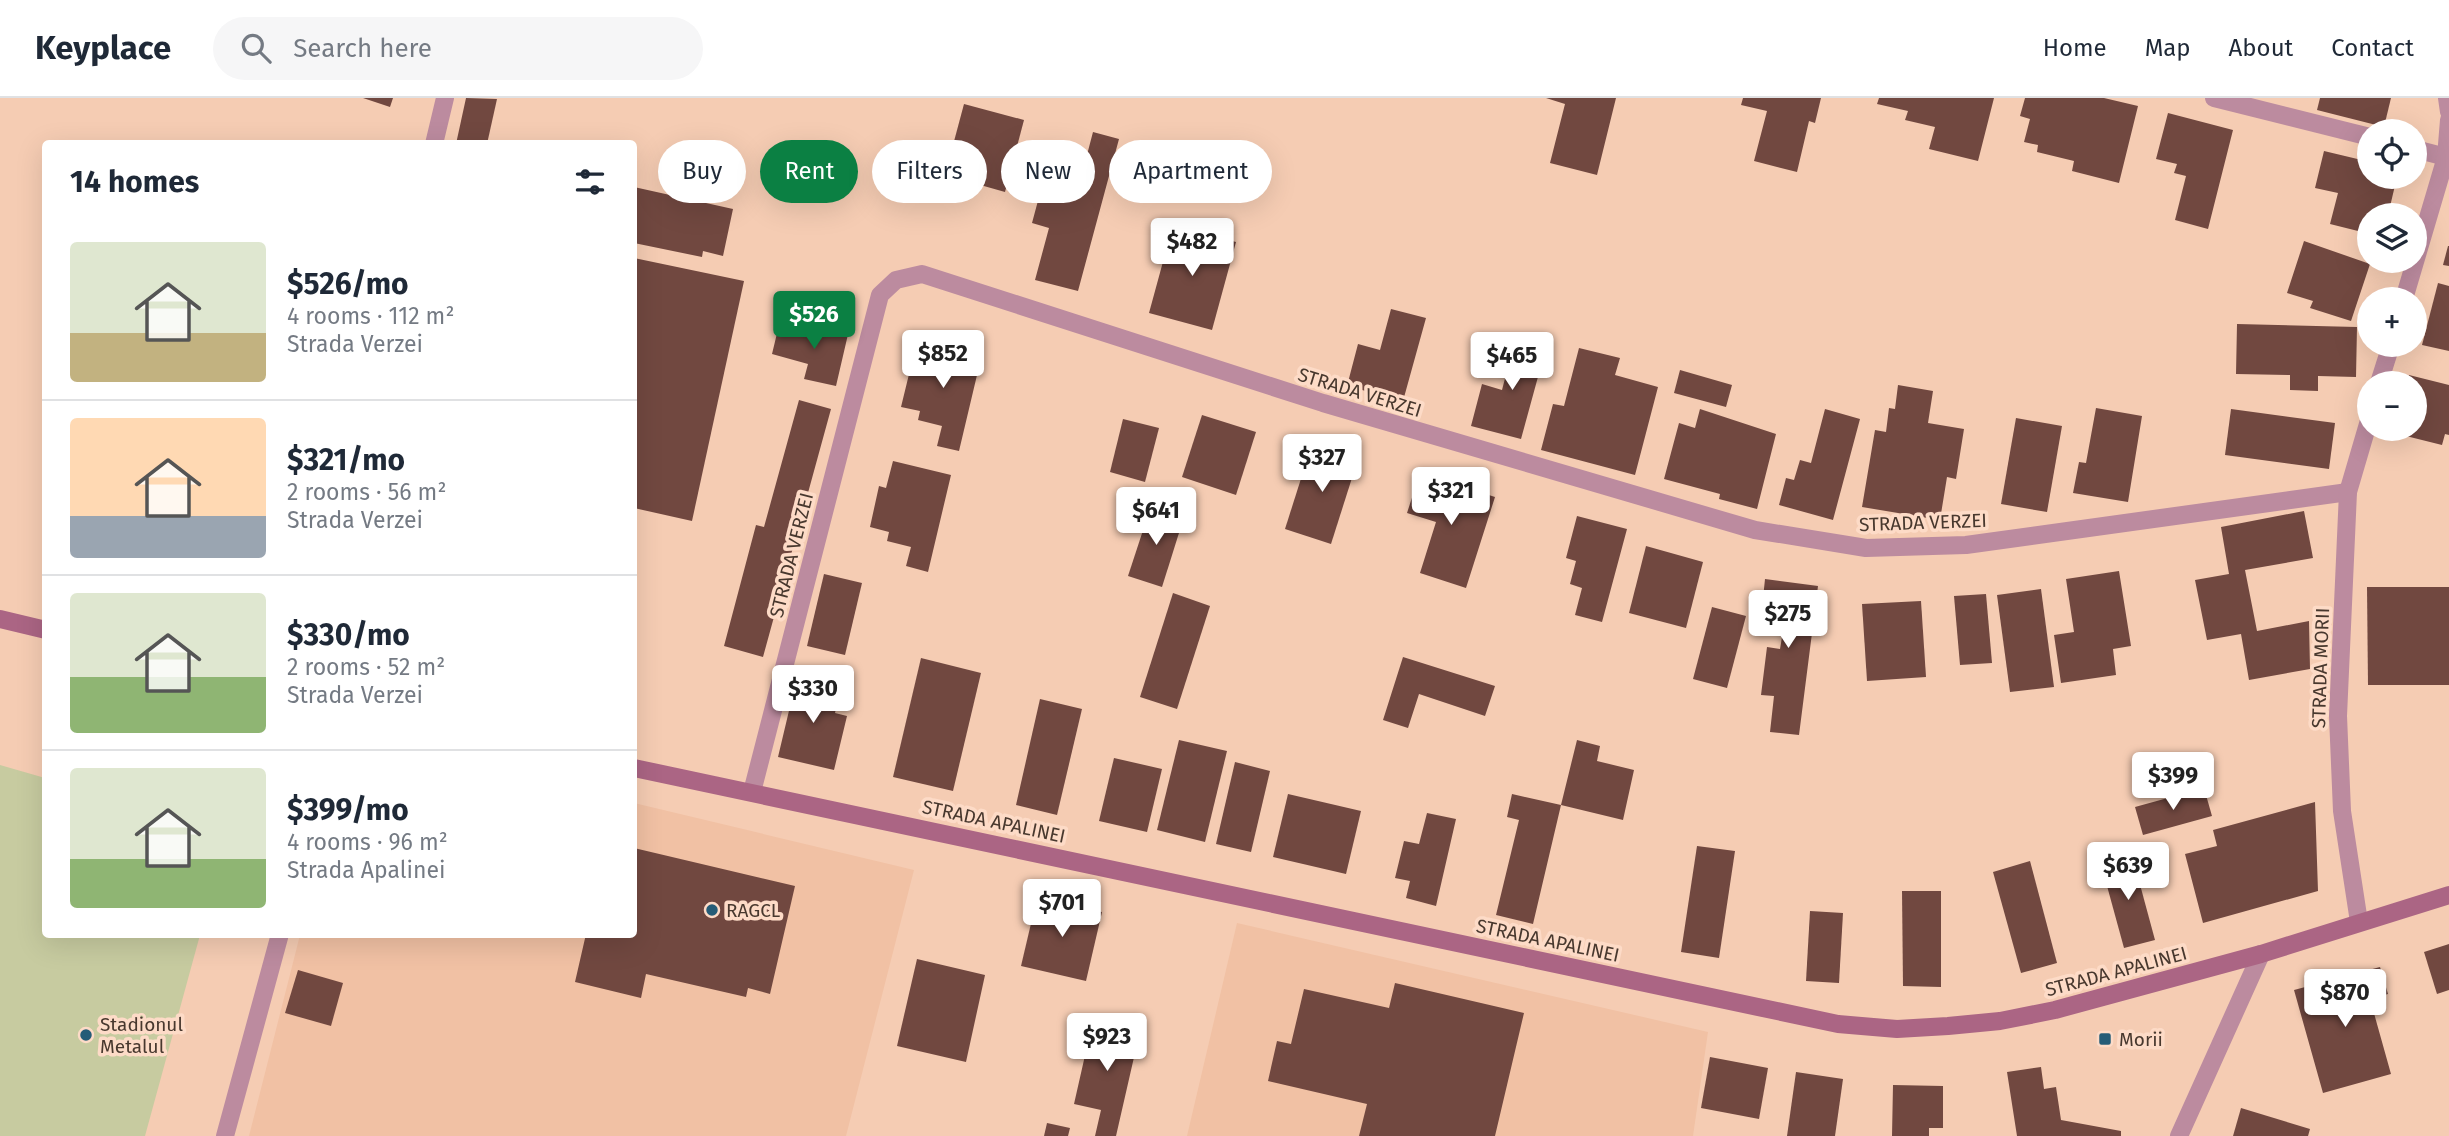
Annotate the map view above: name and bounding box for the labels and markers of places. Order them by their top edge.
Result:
pin: $482 [1151,218,1233,278]
pin: $526 [773,292,855,351]
pin: $852 [902,330,984,390]
pin: $465 [1471,332,1553,392]
pin: $327 [1281,434,1363,494]
pin: $321 [1410,468,1492,527]
pin: $641 [1115,488,1197,547]
pin: $275 [1747,590,1829,650]
pin: $330 [772,666,854,725]
pin: $399 [2132,752,2214,812]
pin: $639 [2087,842,2169,902]
pin: $701 [1021,880,1103,939]
place label: RAGCL [726,899,781,922]
marker: RAGCL [704,902,720,918]
pin: $870 [2304,970,2386,1029]
place label: Stadionul Metalul [100,1013,183,1058]
pin: $923 [1066,1014,1148,1073]
marker: Stadionul Metalul [78,1027,94,1043]
place label: Morii [2119,1028,2163,1051]
marker: Morii [2097,1031,2113,1047]

